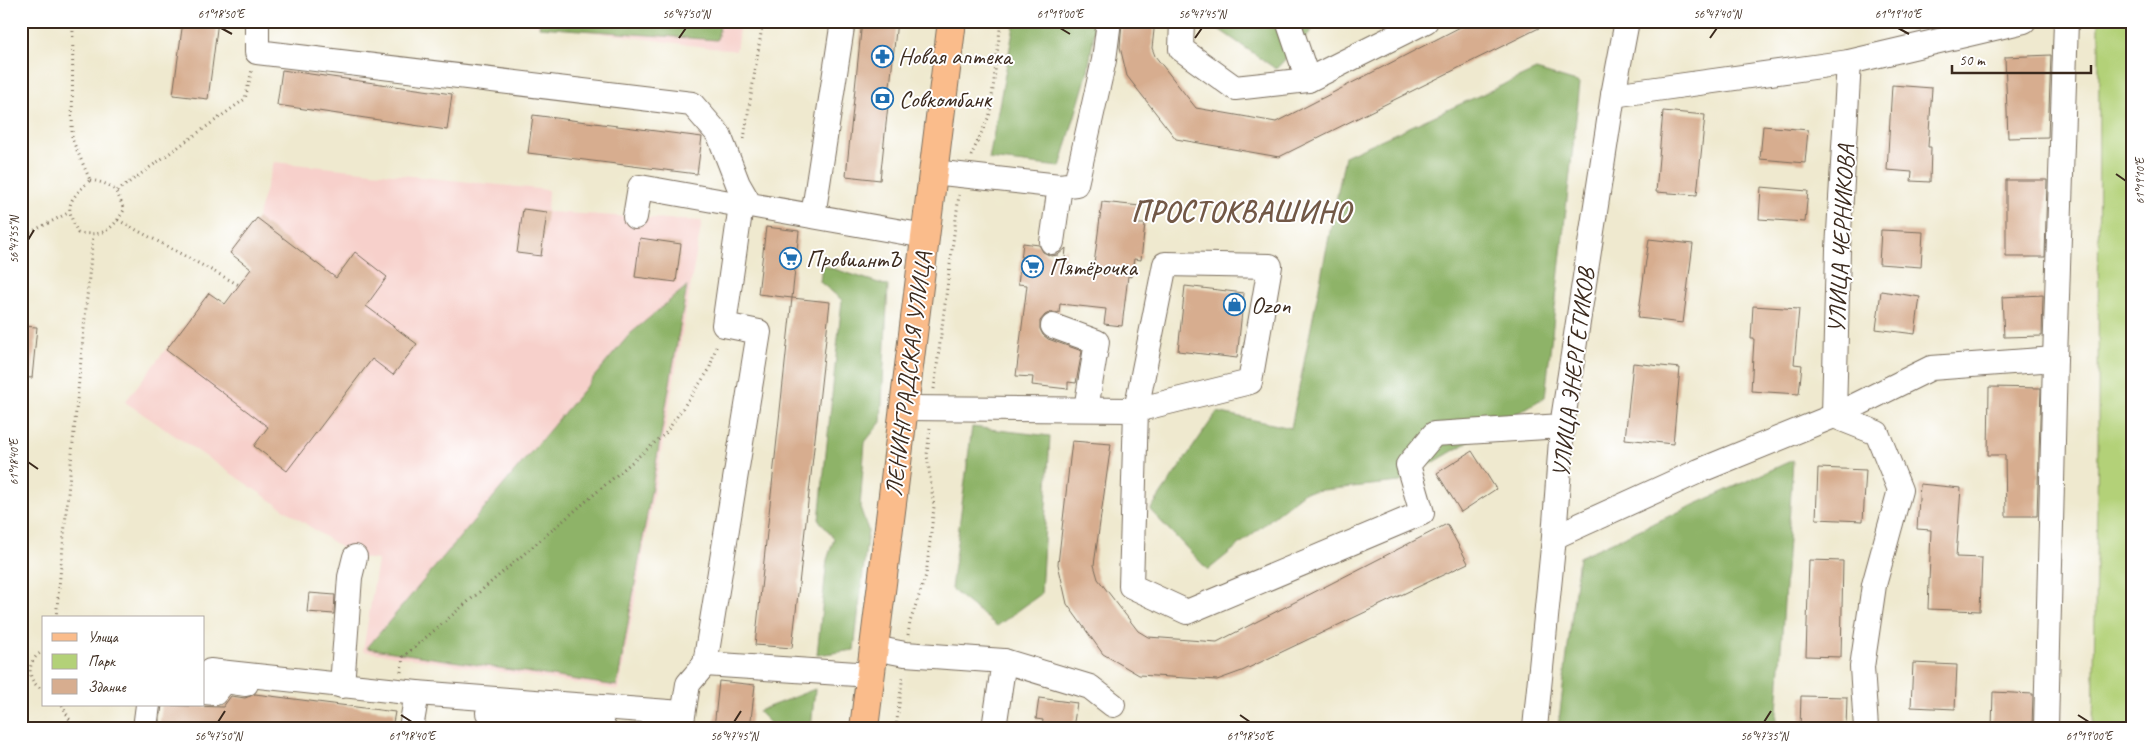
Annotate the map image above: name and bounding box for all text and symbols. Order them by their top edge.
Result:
text: 61°18'50"E [198,6,246,22]
text: 56°47'50"N [662,6,711,22]
text: 61°19'00"E [1037,6,1085,22]
text: 56°47'45"N [1178,6,1227,22]
text: 56°47'40"N [1693,6,1742,22]
text: 61°19'10"E [1875,6,1923,22]
place label: Новая аптека [898,41,1013,71]
scale bar [1952,42,2090,74]
pharmacy icon: Новая аптека [870,44,894,68]
text: 50 m [1959,51,1986,70]
place label: Совкомбанк [899,84,993,114]
bank icon: Совкомбанк [871,87,895,111]
street label: УЛИЦА ЧЕРНИКОВА [1821,143,1861,334]
text: 61°19'10"E [2132,156,2148,204]
district label: ПРОСТОКВАШИНО [1131,193,1354,230]
text: 56°47'55"N [6,215,22,264]
place label: ПровиантЪ [806,244,903,274]
supermarket icon: ПровиантЪ [778,247,802,271]
street label: ЛЕНИНГРАДСКАЯ УЛИЦА [878,249,938,498]
place label: Пятёрочка [1049,252,1138,282]
supermarket icon: Пятёрочка [1021,255,1045,279]
street label: УЛИЦА ЭНЕРГЕТИКОВ [1545,265,1601,479]
place label: Ozon [1251,290,1291,320]
shop icon: Ozon [1223,293,1247,317]
text: 61°18'40"E [6,437,22,485]
legend [42,616,205,706]
text: Улица [88,628,119,647]
text: Парк [88,652,116,671]
text: Здание [88,678,127,697]
text: 56°47'50"N [194,728,243,744]
text: 61°18'40"E [389,728,437,744]
text: 56°47'45"N [710,728,759,744]
text: 61°18'50"E [1227,728,1275,744]
text: 56°47'35"N [1740,728,1789,744]
text: 61°19'00"E [2066,728,2114,744]

